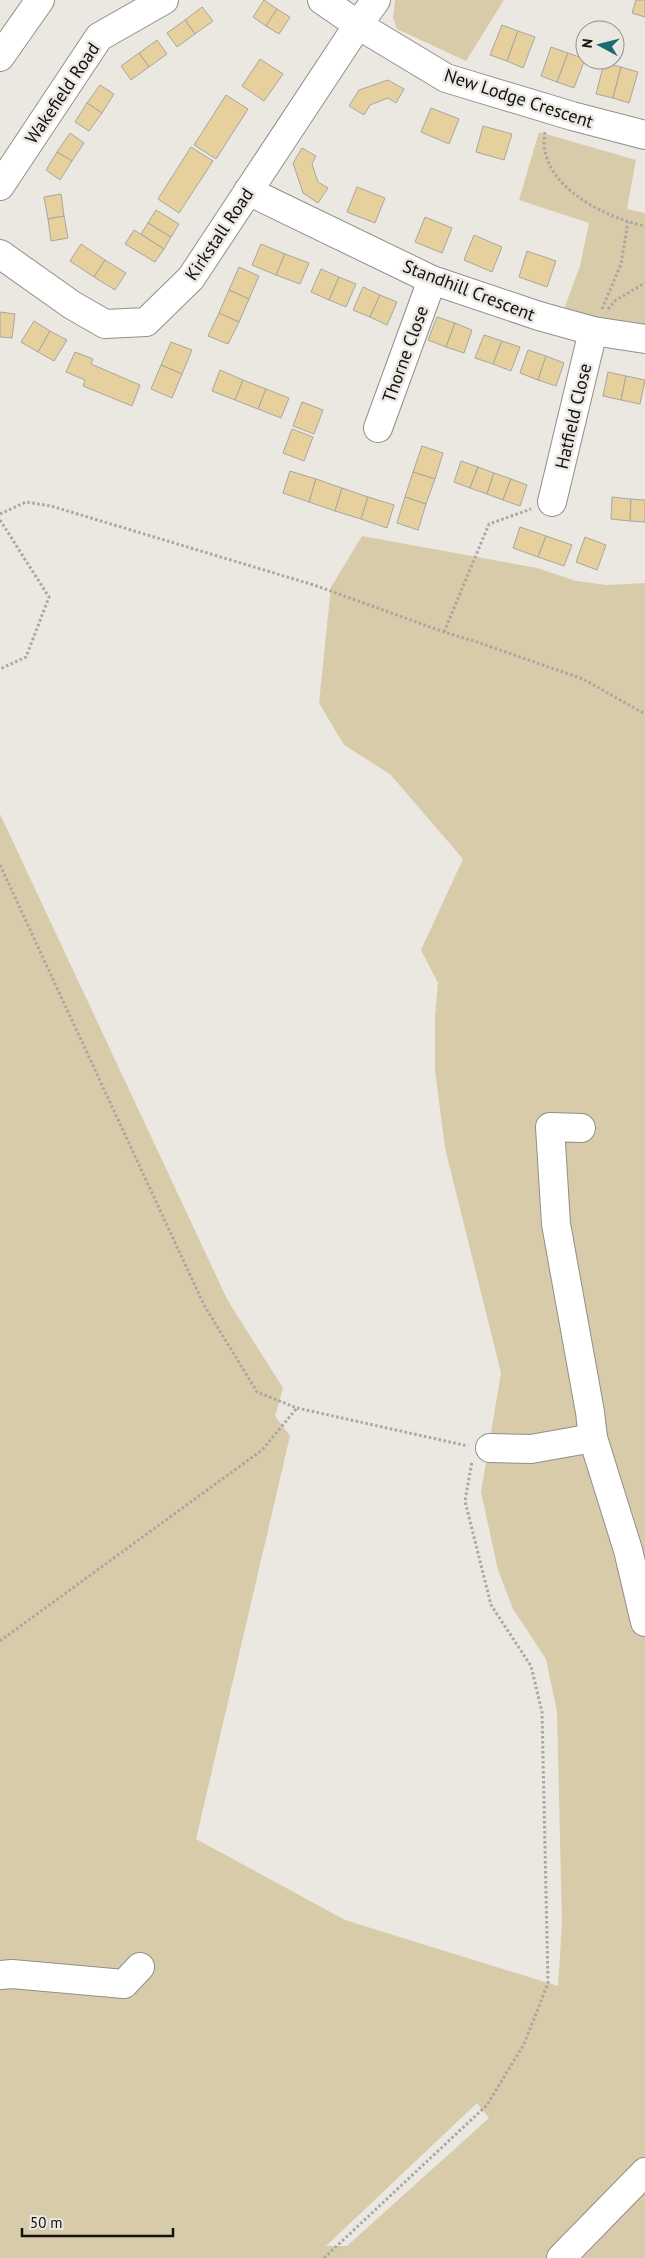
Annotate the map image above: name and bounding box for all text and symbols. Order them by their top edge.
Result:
north arrow [575,20,625,70]
street label: Wakefield Road [20,38,104,148]
text: N [578,38,597,49]
street label: New Lodge Crescent [442,63,596,133]
street label: Kirkstall Road [180,183,258,285]
street label: Standhill Crescent [400,254,538,326]
street label: Thorne Close [377,302,433,406]
street label: Hatfield Close [550,361,596,471]
scale bar [22,2206,174,2238]
text: 50 m [30,2213,63,2232]

